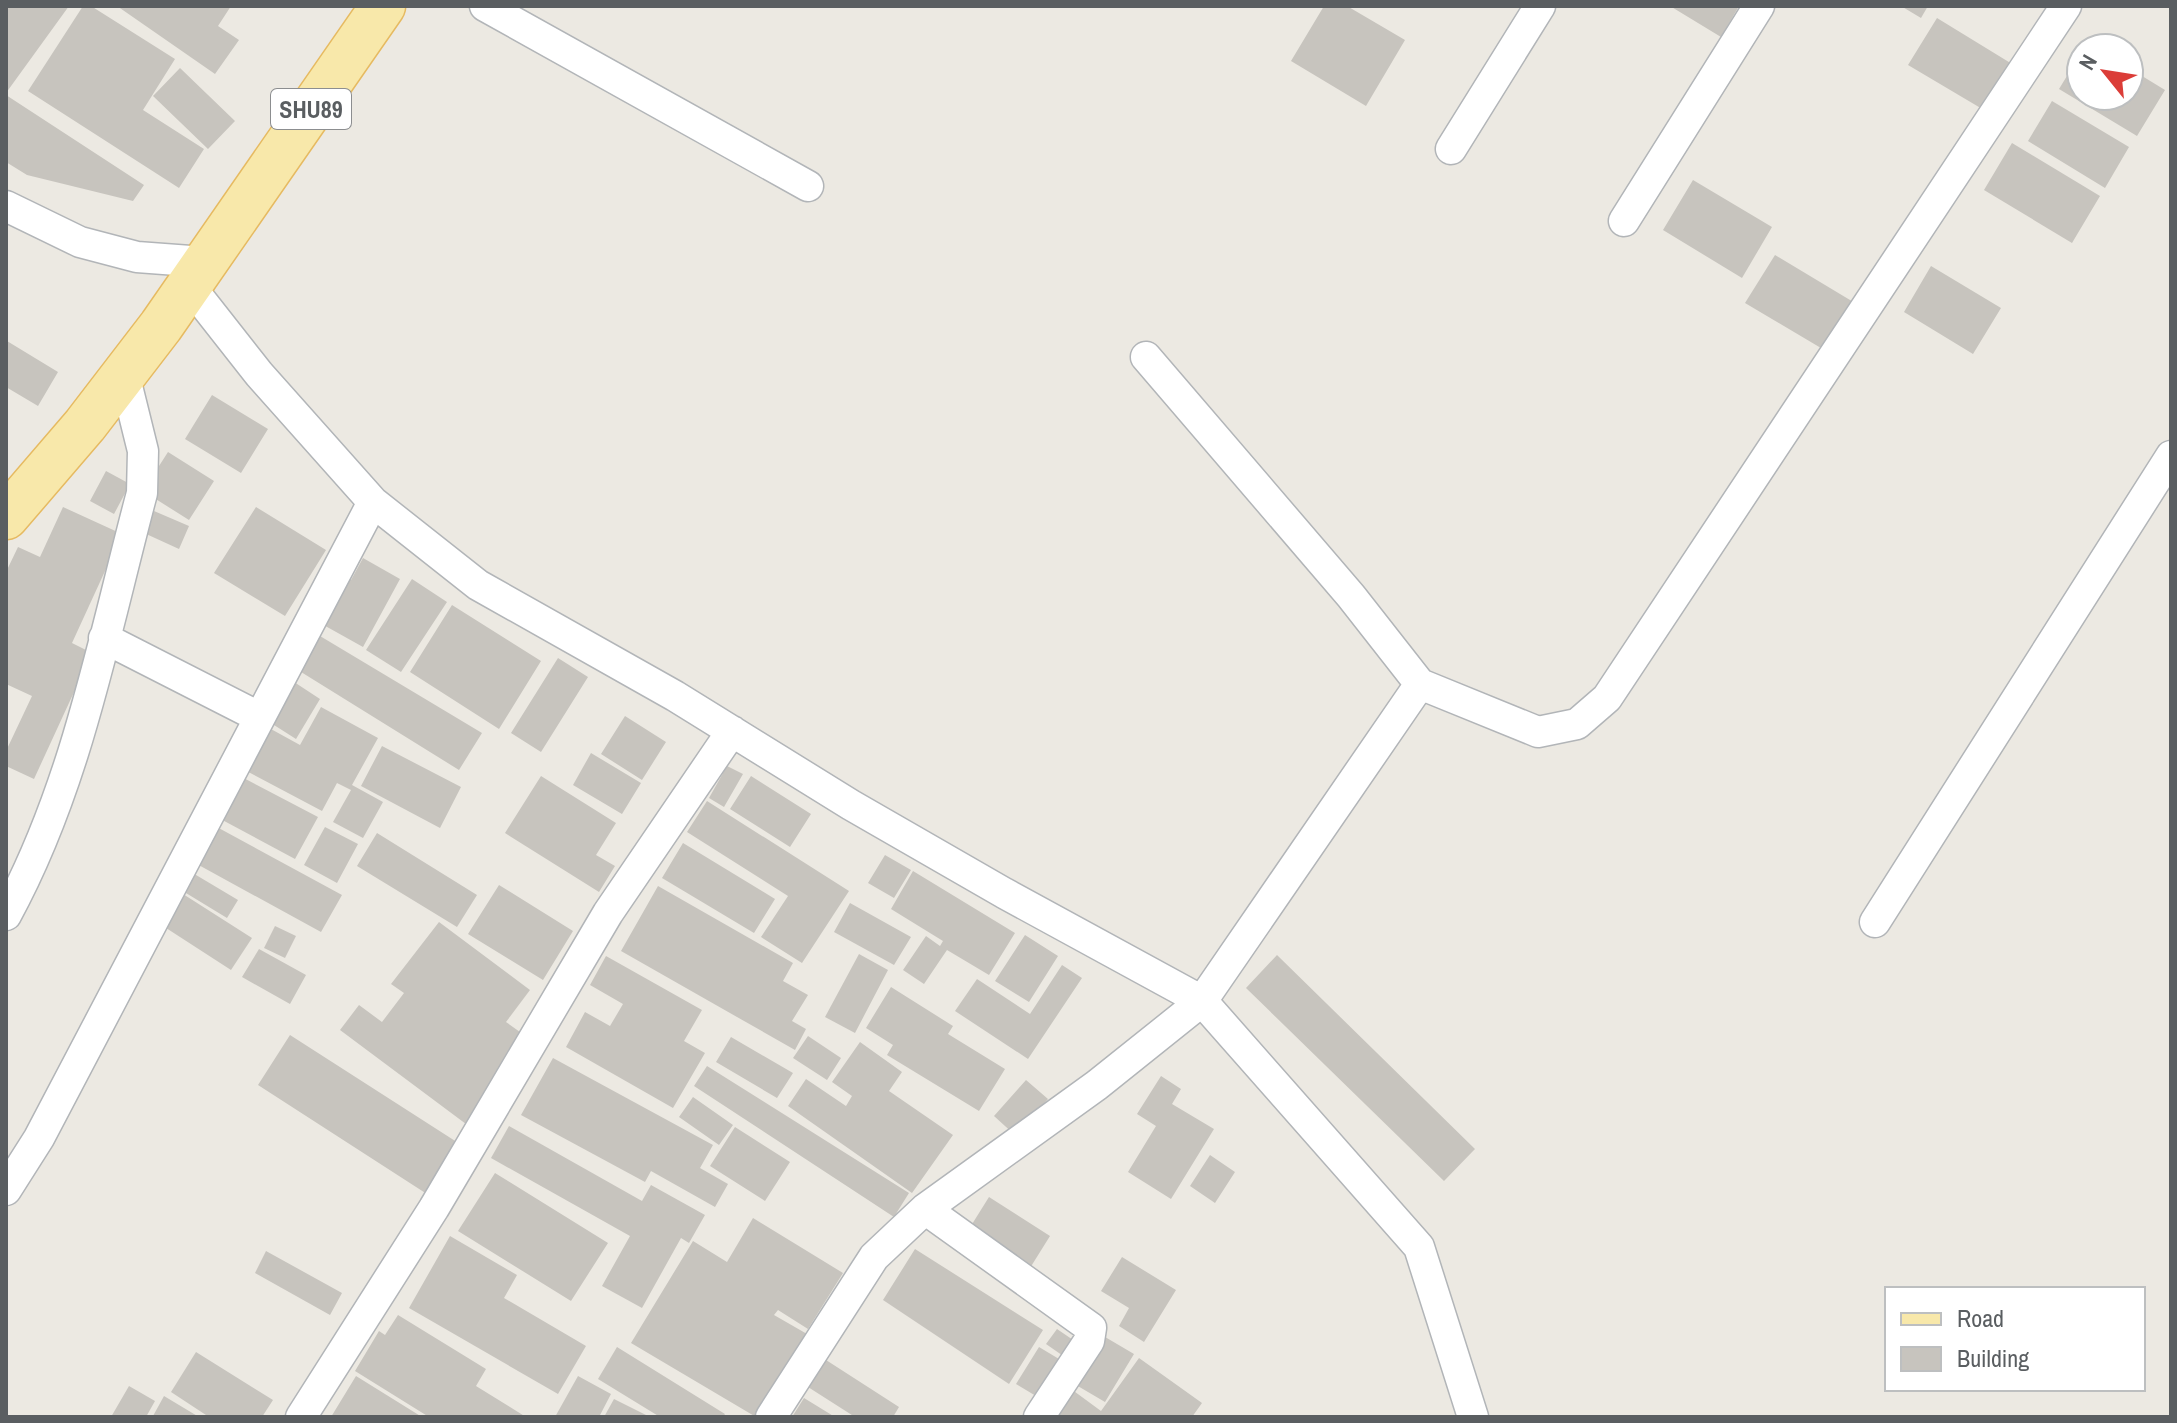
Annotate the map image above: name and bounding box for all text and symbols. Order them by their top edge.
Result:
north arrow [2065,32,2145,112]
text: N [2071,49,2104,75]
road number: SHU89 [271,89,351,129]
legend [1885,1287,2145,1391]
text: Road [1957,1302,2004,1334]
text: Building [1957,1342,2029,1374]

